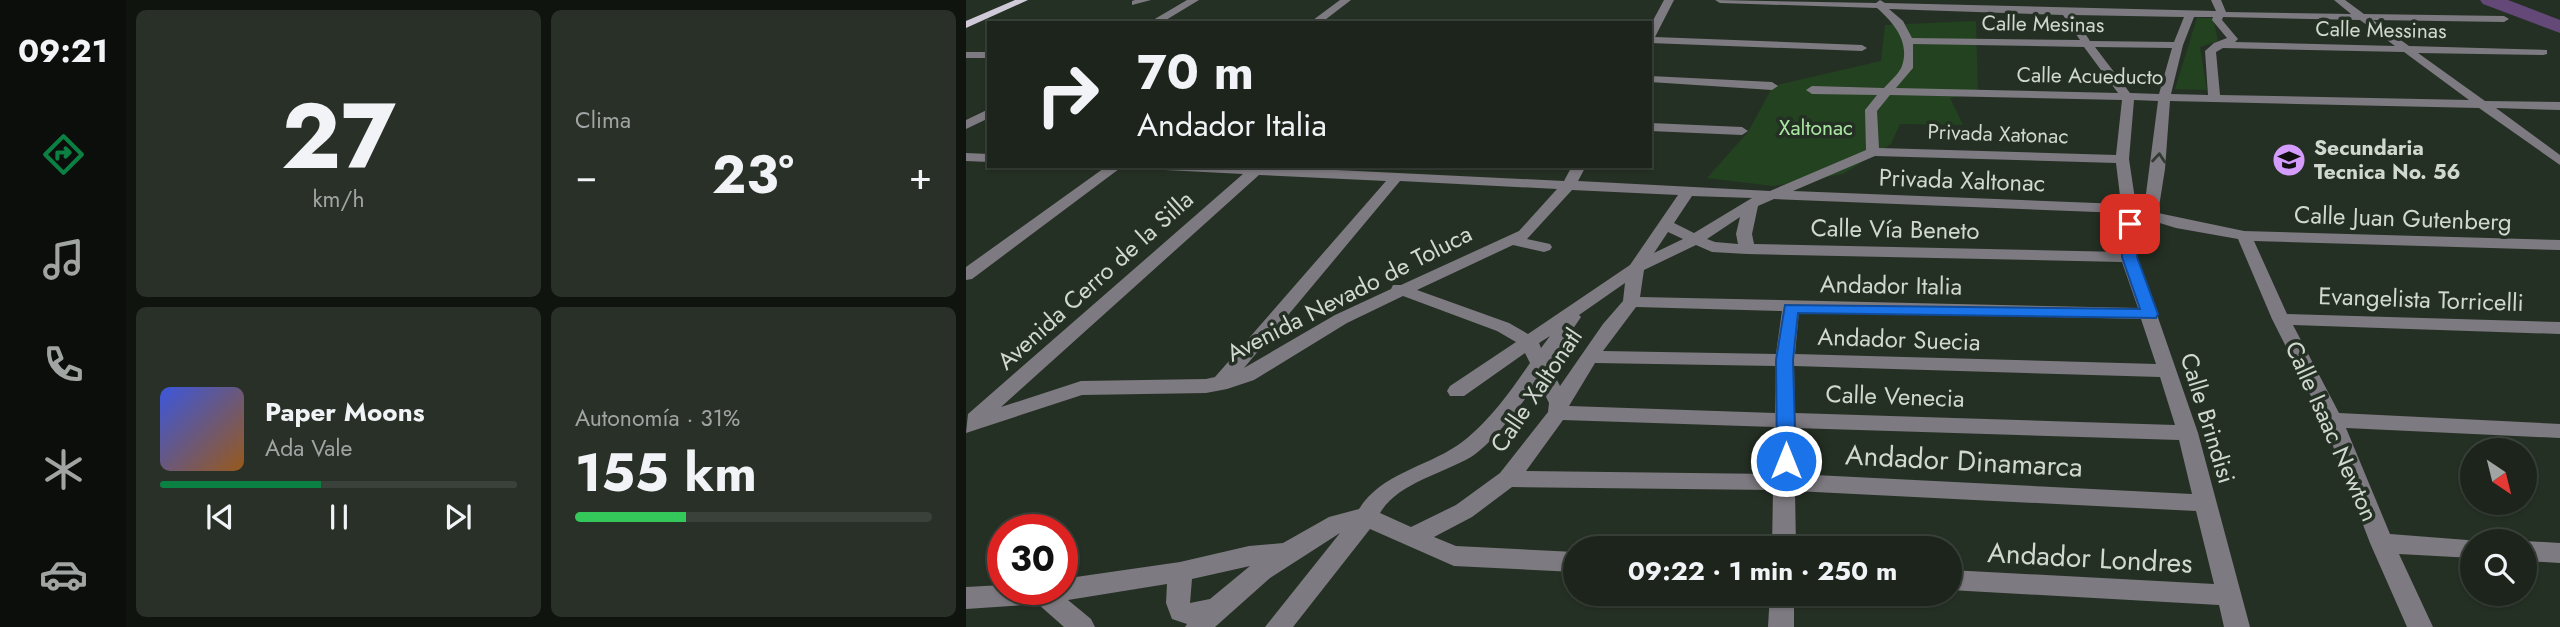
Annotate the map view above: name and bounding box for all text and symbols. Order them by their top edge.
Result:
street label: Calle Mesinas [1981,8,2105,40]
street label: Calle Messinas [2315,14,2447,46]
text: 09:21 [18,28,108,74]
text: 70 m [1137,37,1254,107]
icon: right [1022,49,1113,140]
street label: Calle Acueducto [2016,60,2164,92]
text: 27 [281,71,396,202]
text: Andador Italia [1137,102,1327,148]
text: Clima [575,103,631,137]
park label: Xaltonac [1779,113,1853,143]
street label: Privada Xatonac [1927,117,2069,151]
icon: directions [39,130,88,179]
place label: Secundaria Tecnica No. 56 [2314,133,2461,187]
text: 23° [712,137,794,213]
school or university icon: Secundaria Tecnica No. 56 [2270,141,2308,179]
text: − [575,148,597,203]
text: + [909,148,932,203]
one-way arrow [2151,152,2166,163]
street label: Privada Xaltonac [1878,160,2046,200]
text: km/h [313,182,364,216]
street label: Avenida Cerro de la Silla [989,182,1201,378]
pin [2100,194,2160,254]
street label: Calle Juan Gutenberg [2294,197,2512,239]
icon: arrive [2111,205,2149,243]
street label: Calle Vía Beneto [1810,210,1980,248]
street label: Avenida Nevado de Toluca [1220,216,1478,370]
icon: music [39,235,88,284]
street label: Andador Italia [1820,266,1962,304]
street label: Evangelista Torricelli [2318,278,2524,320]
street label: Andador Suecia [1817,319,1981,359]
street label: Calle Xaltonatl [1481,321,1591,459]
street label: Calle Isaac Newton [2277,335,2387,527]
icon: phone [39,340,88,389]
street label: Calle Brindisi [2172,348,2244,488]
street label: Calle Venecia [1825,376,1965,416]
text: Paper Moons [265,393,425,431]
text: Autonomía · 31% [575,401,740,435]
position arrow [1749,424,1823,498]
text: Ada Vale [265,431,352,465]
street label: Andador Dinamarca [1844,434,2084,488]
text: 155 km [575,435,757,511]
north arrow [2460,438,2538,514]
map controls [2460,438,2537,606]
icon: climate [39,445,88,494]
icon: previous [201,498,239,536]
icon: pause [320,498,358,536]
icon: next [439,498,477,536]
speed limit sign: 30 [987,514,1078,605]
button: search [2460,529,2537,606]
street label: Andador Londres [1986,532,2194,584]
icon: car [39,550,88,599]
text: 09:22 · 1 min · 250 m [1628,552,1897,590]

